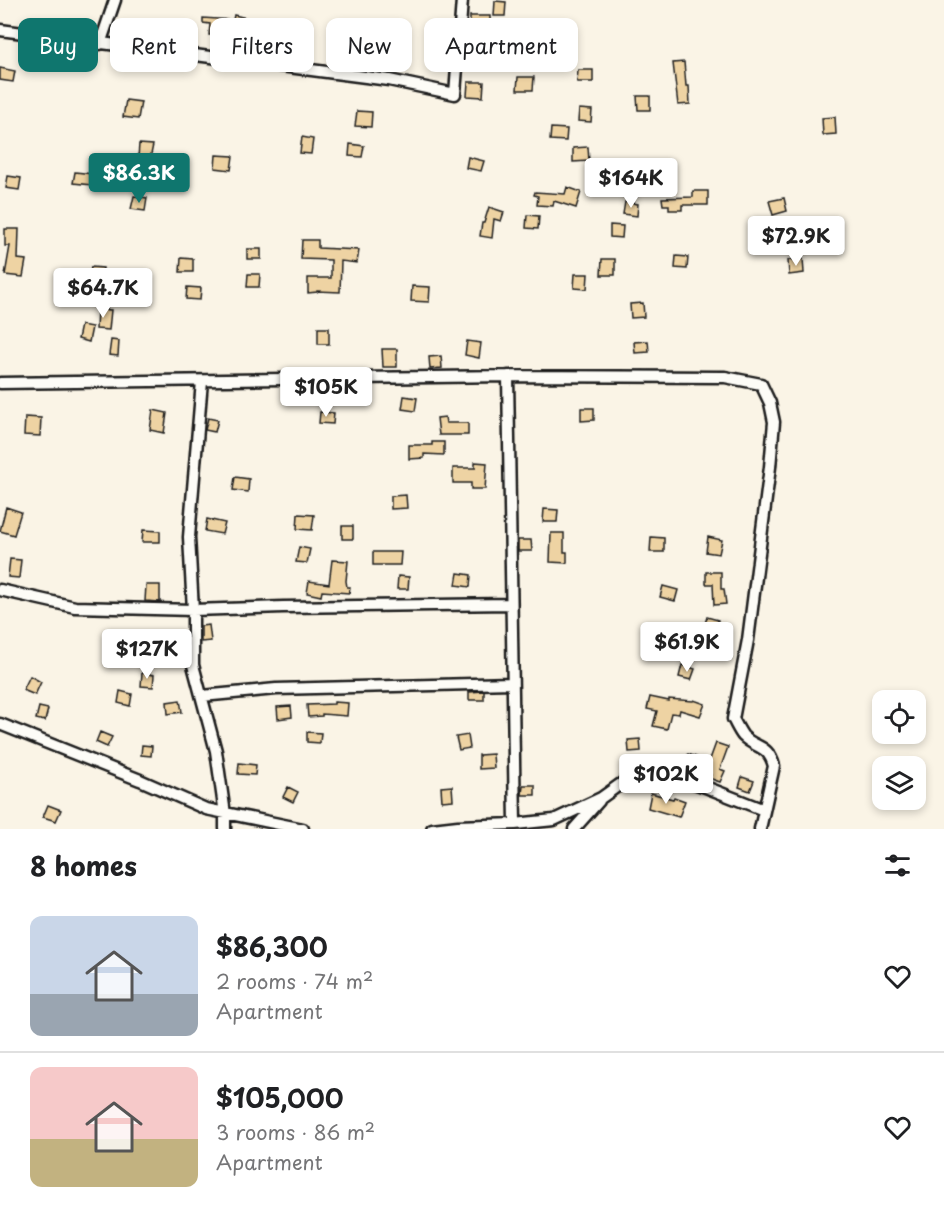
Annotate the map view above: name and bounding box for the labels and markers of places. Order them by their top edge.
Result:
pin: $86.3K [90,153,188,204]
pin: $164K [589,158,673,209]
pin: $72.9K [747,216,845,267]
pin: $64.7K [54,268,152,319]
pin: $105K [284,367,368,418]
pin: $61.9K [638,622,736,673]
pin: $127K [105,629,189,680]
pin: $102K [624,754,708,805]

